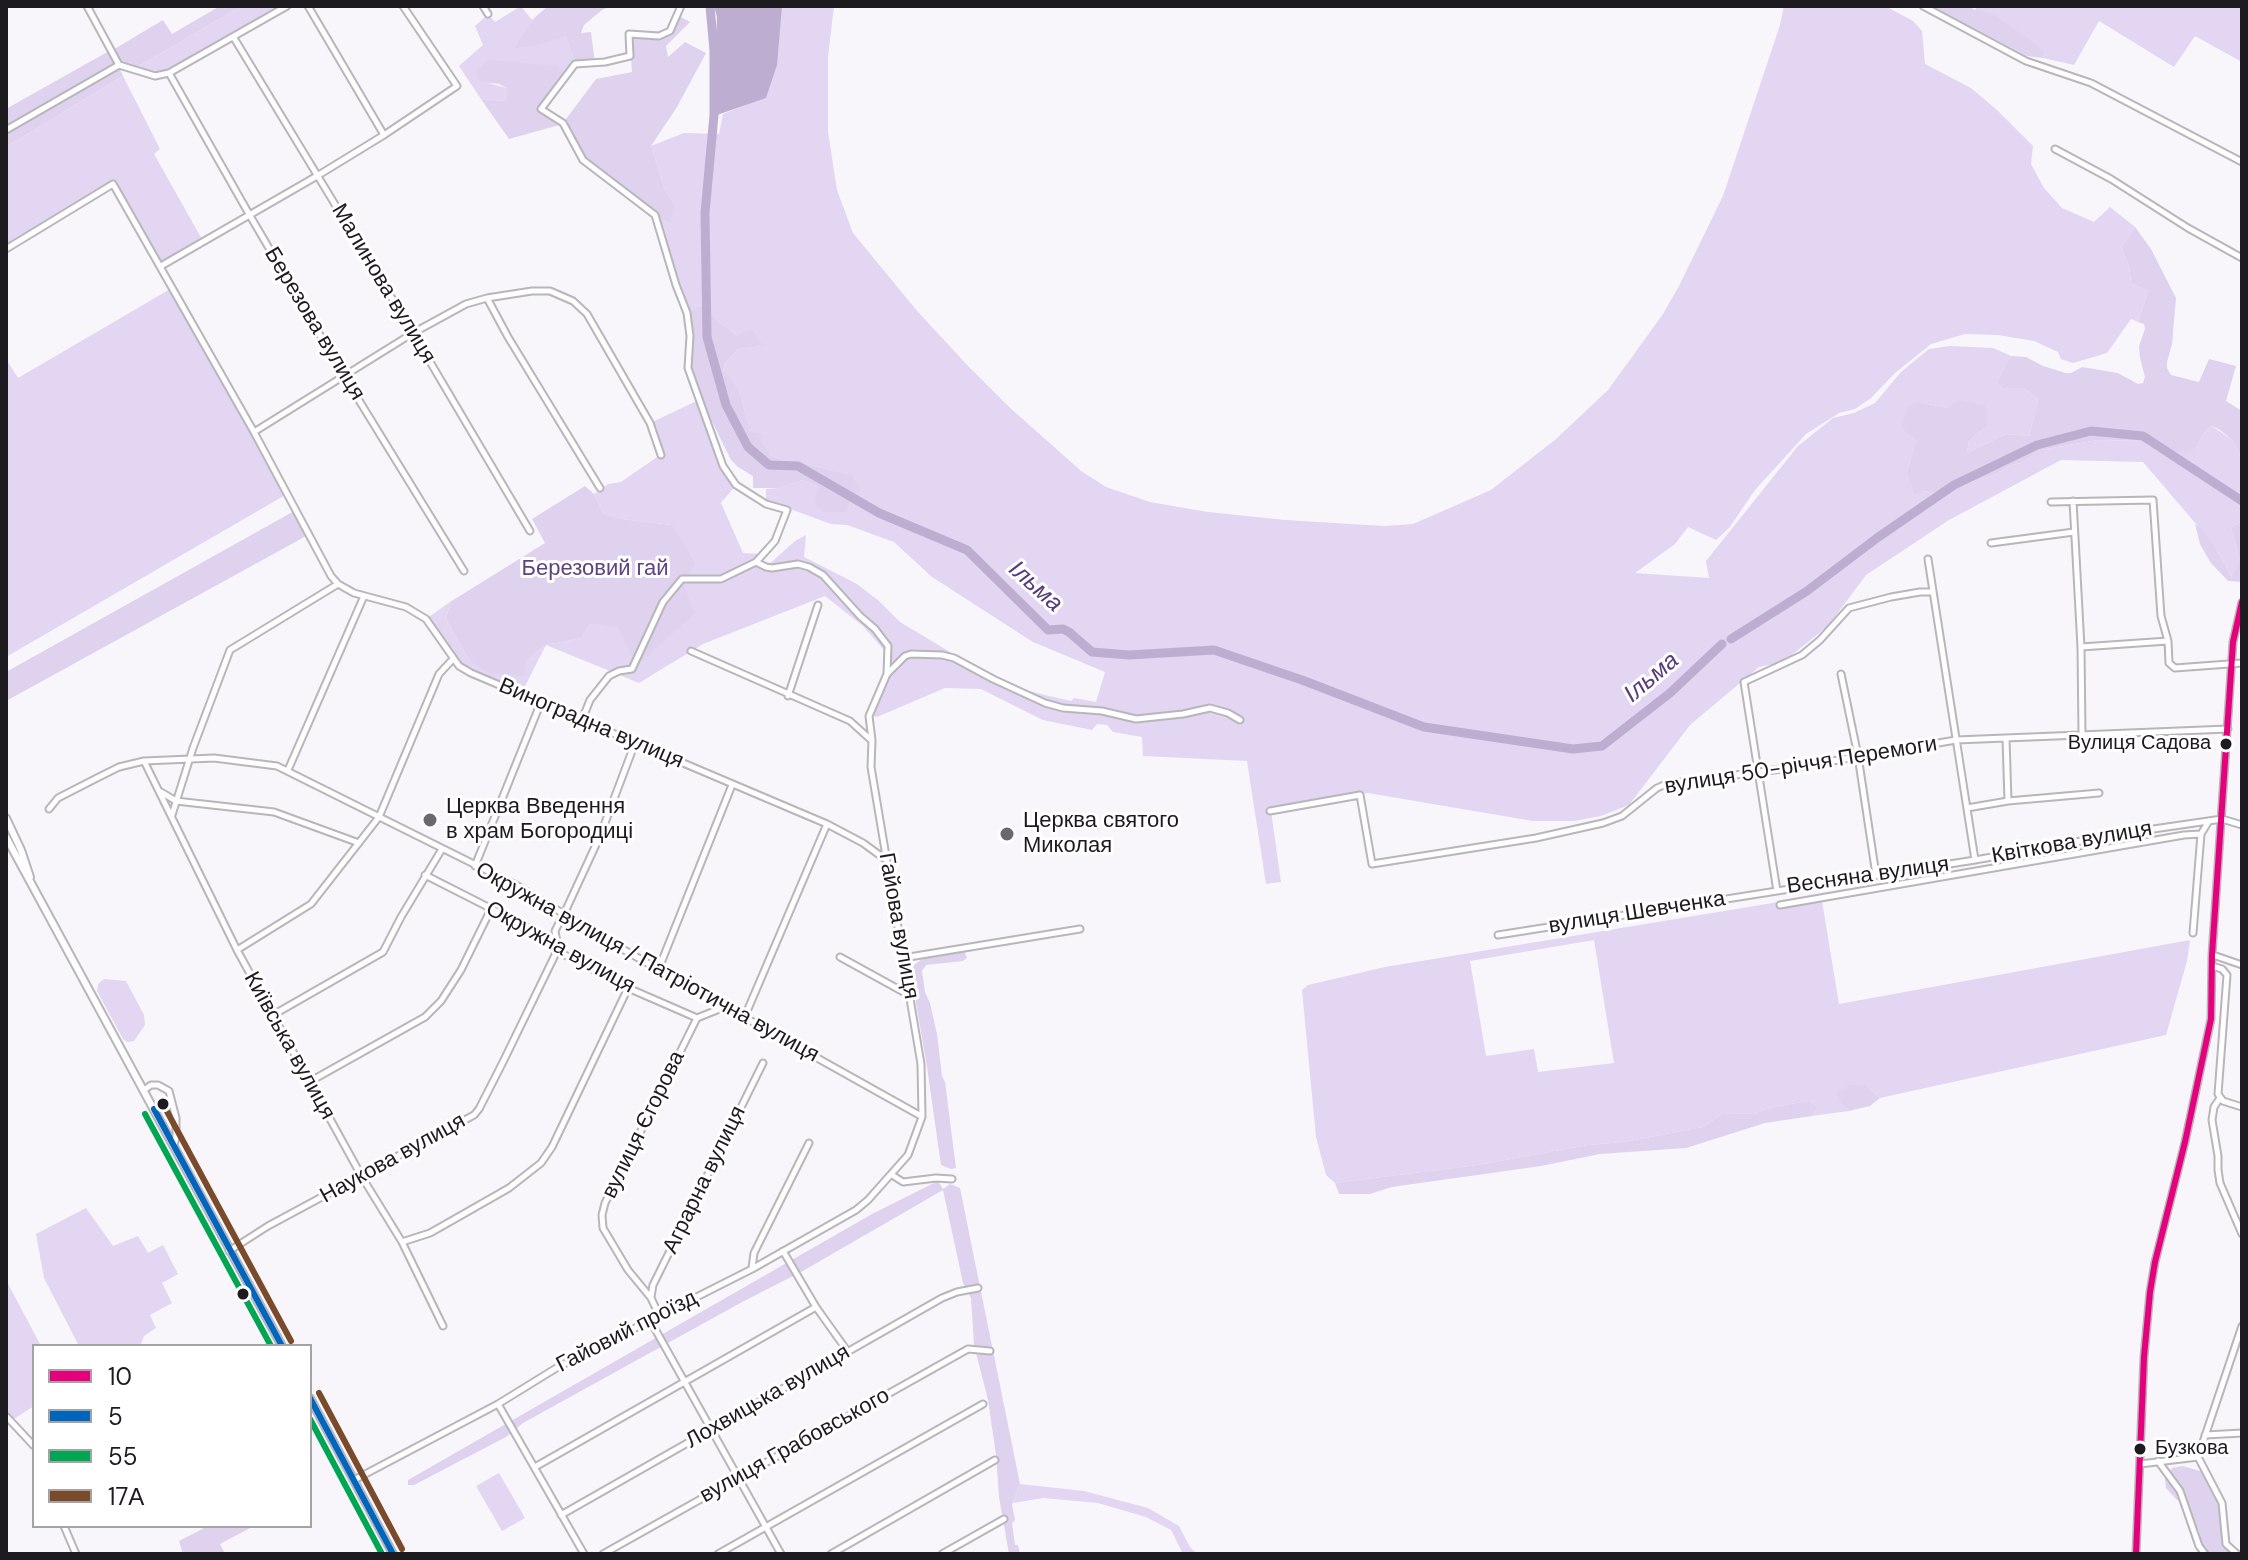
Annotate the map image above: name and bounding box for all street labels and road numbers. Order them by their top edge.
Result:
street label: Малинова вулиця [325,200,441,368]
street label: Березова вулиця [258,243,370,405]
street label: Виноградна вулиця [495,673,687,775]
street label: вулиця 50-річчя Перемоги [1663,731,1939,801]
street label: Квіткова вулиця [1990,816,2154,870]
street label: Гайова вулиця [872,851,924,1001]
street label: Весняна вулиця [1785,852,1951,900]
street label: Окружна вулиця / Патріотична вулиця [471,857,823,1069]
street label: вулиця Шевченка [1547,886,1727,940]
street label: Окружна вулиця [481,896,639,1000]
street label: Київська вулиця [238,968,340,1124]
street label: вулиця Єгорова [597,1047,691,1203]
street label: Аграрна вулиця [658,1102,752,1258]
street label: Наукова вулиця [316,1108,470,1210]
street label: Гайовий проїзд [552,1285,702,1379]
street label: Лохвицька вулиця [681,1339,855,1455]
street label: вулиця Грабовського [695,1383,895,1509]

